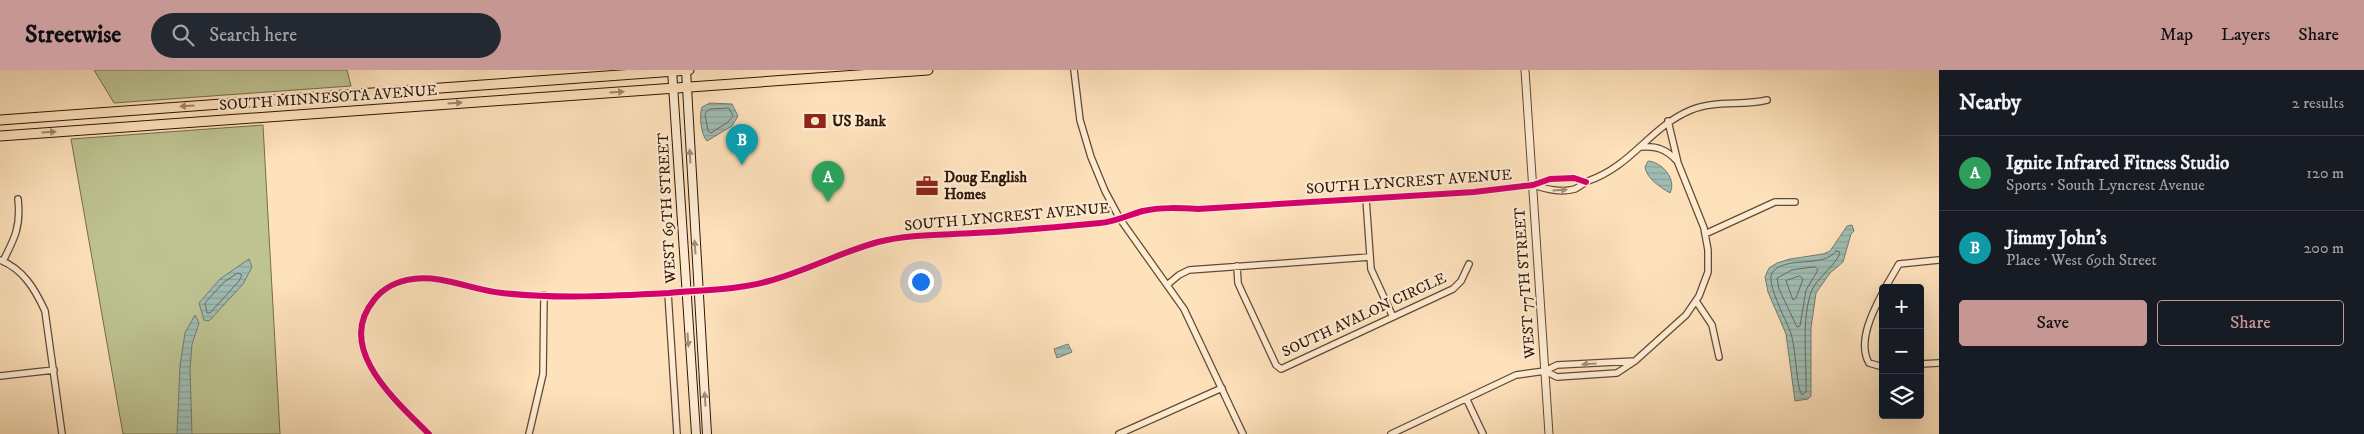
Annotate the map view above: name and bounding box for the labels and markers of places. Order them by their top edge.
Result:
bank icon: US Bank [802,108,828,134]
place label: US Bank [832,112,886,131]
pin: B [726,124,758,165]
pin: A [812,161,844,202]
place label: Doug English Homes [944,168,1027,204]
office icon: Doug English Homes [914,173,940,199]

